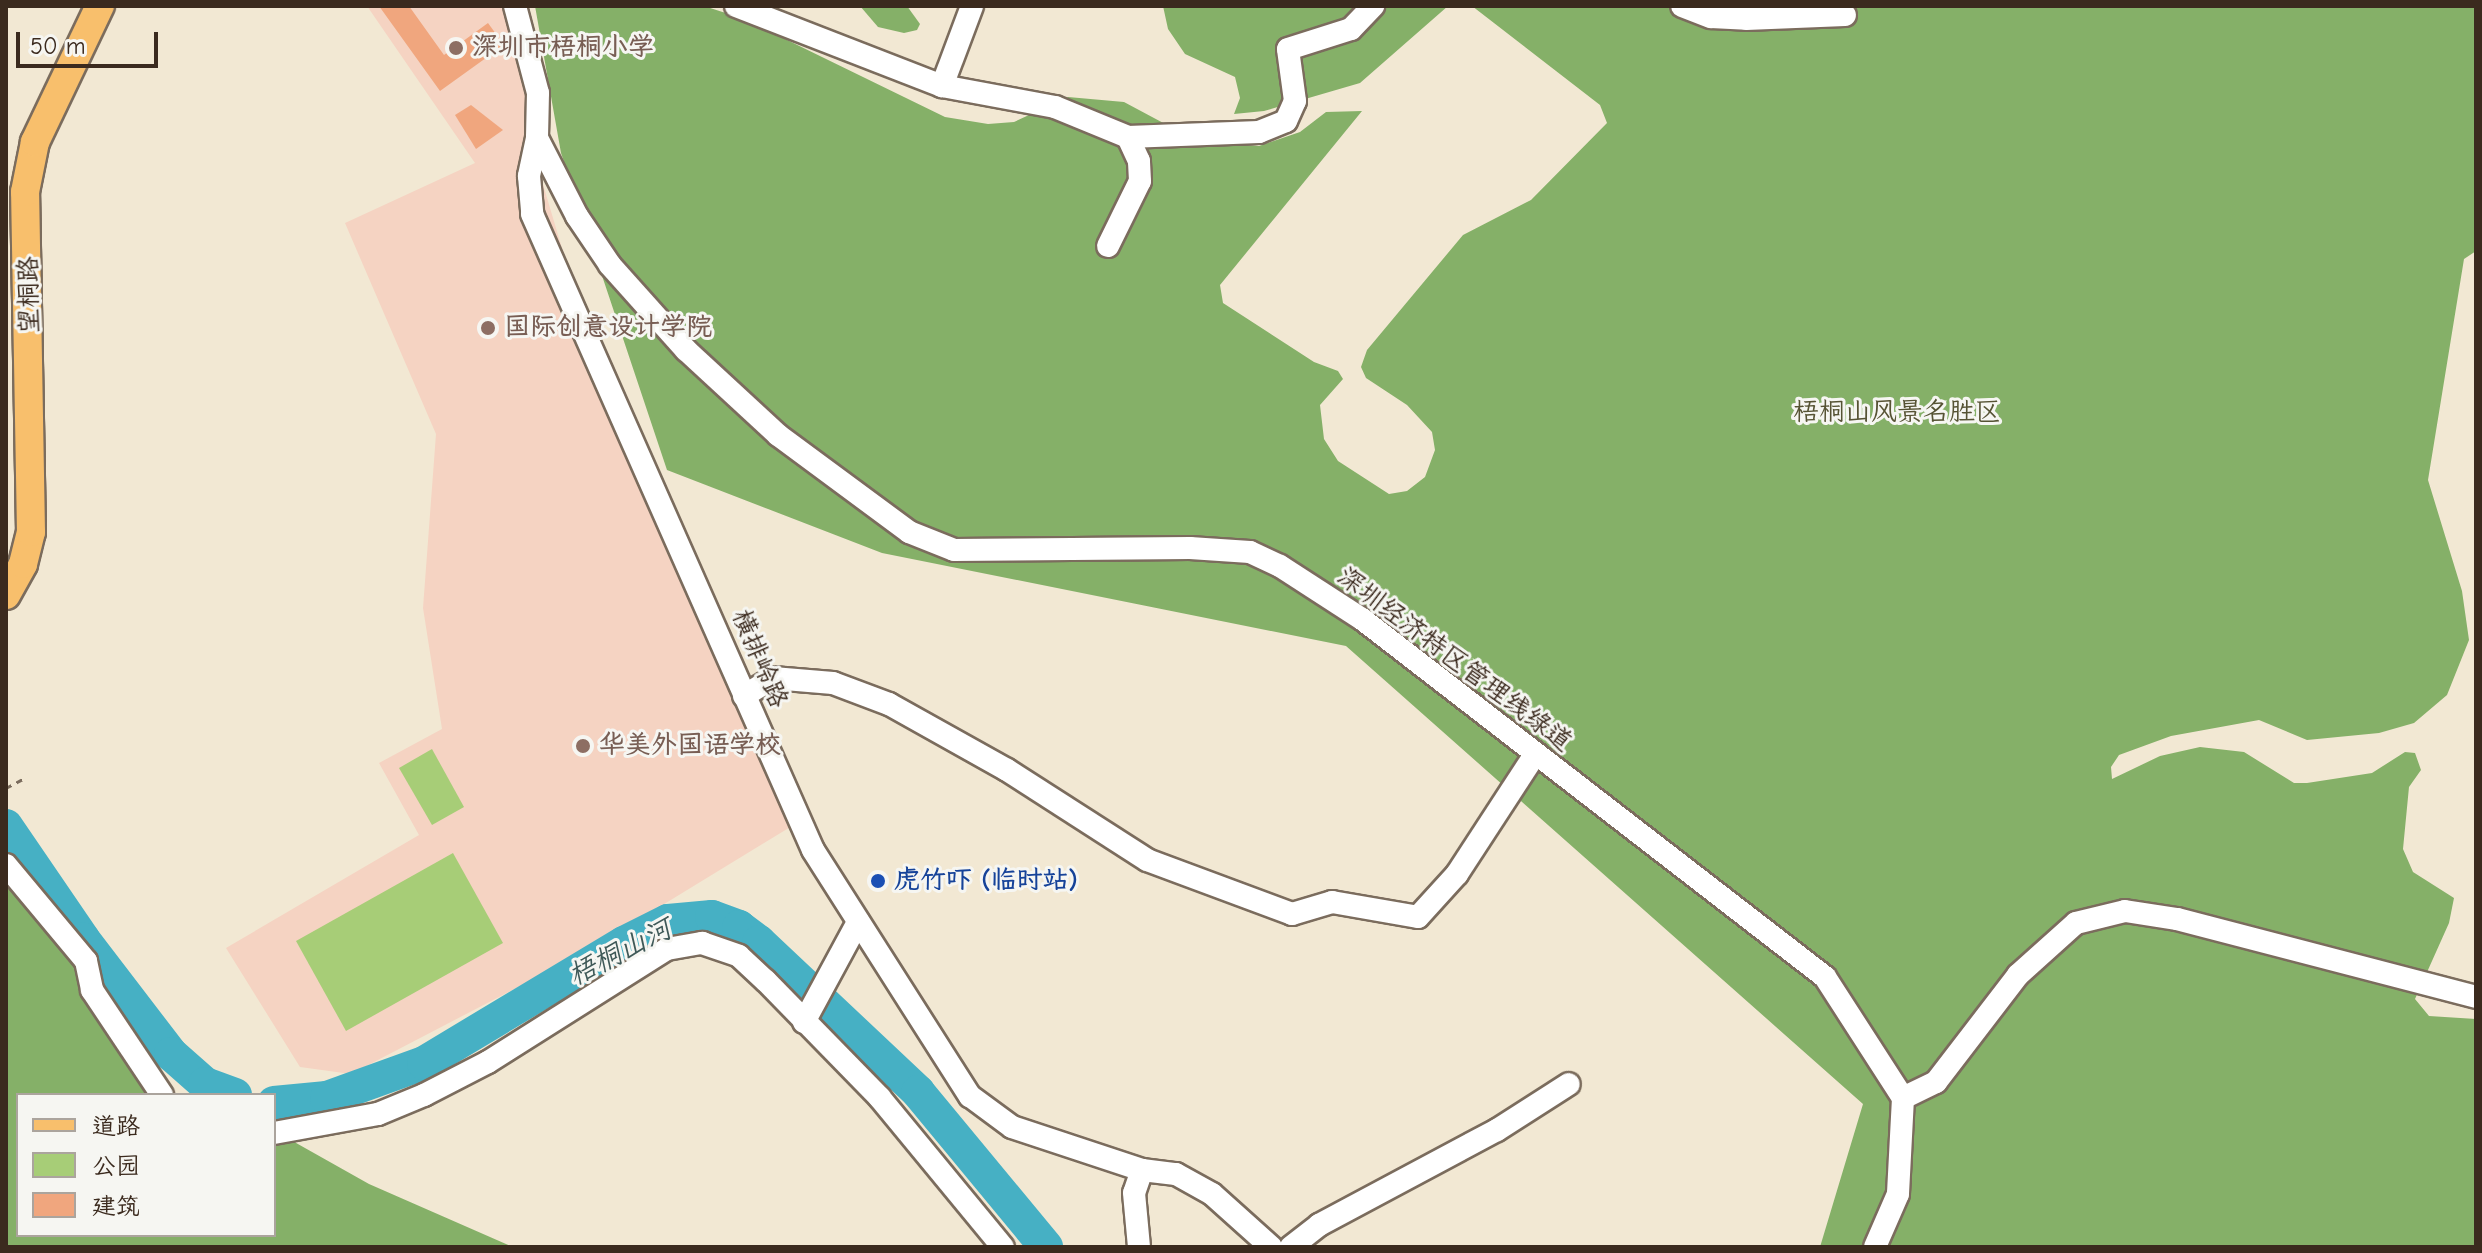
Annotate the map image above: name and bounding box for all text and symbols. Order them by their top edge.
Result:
scale bar [20,16,162,66]
text: 50 m [30,32,86,60]
place label: 深圳市梧桐小学 [472,32,654,64]
marker: 深圳市梧桐小学 [447,39,465,57]
street label: 望桐路 [14,256,46,334]
place label: 国际创意设计学院 [504,312,712,344]
marker: 国际创意设计学院 [479,319,497,337]
park label: 梧桐山风景名胜区 [1793,397,2001,429]
street label: 深圳经济特区管理线绿道 [1330,561,1578,759]
street label: 横排岭路 [724,605,794,713]
place label: 华美外国语学校 [599,730,781,762]
marker: 华美外国语学校 [574,737,592,755]
place label: 虎竹吓 (临时站) [894,865,1078,897]
marker: 虎竹吓 (临时站) [869,872,887,890]
water label: 梧桐山河 [562,912,678,992]
legend [16,1093,276,1237]
text: 道路 [92,1112,140,1140]
text: 公园 [92,1152,140,1180]
text: 建筑 [92,1192,140,1220]

